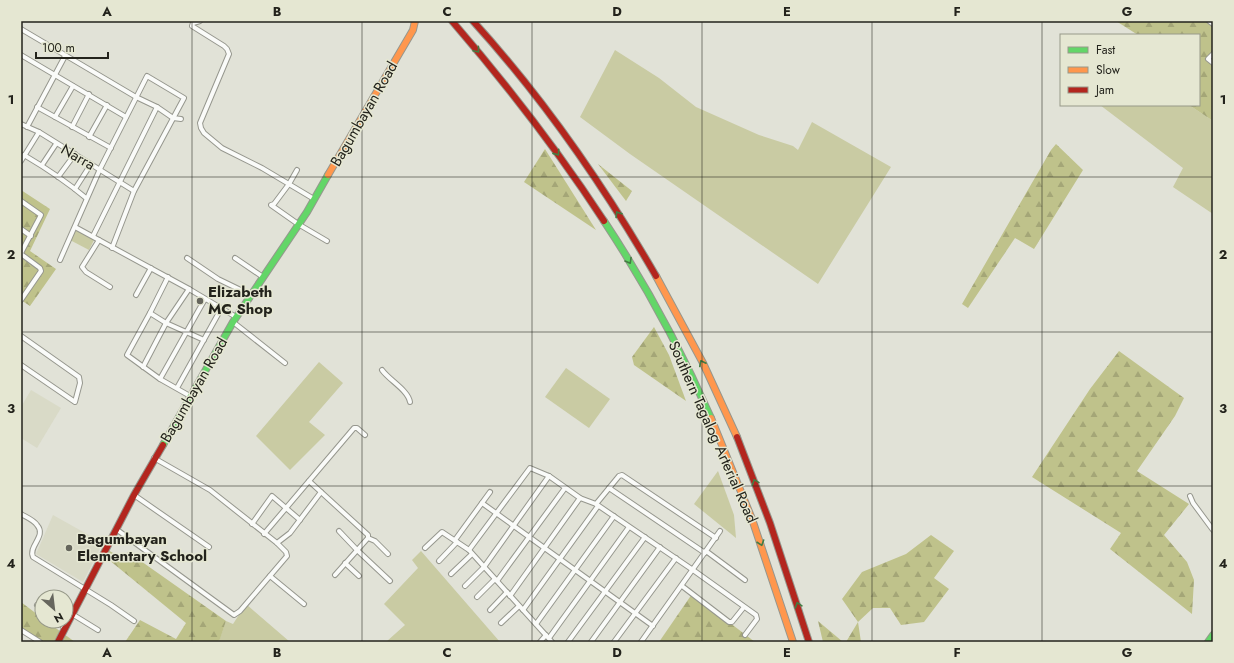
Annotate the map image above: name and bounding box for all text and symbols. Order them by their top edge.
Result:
text: A [101,2,112,21]
text: B [273,2,282,21]
text: C [442,2,452,21]
text: D [612,2,622,21]
text: E [783,2,791,21]
text: F [953,2,961,21]
text: G [1122,2,1133,21]
scale bar [36,34,108,60]
legend [1060,34,1200,106]
text: 100 m [42,39,75,57]
text: Fast [1096,41,1115,59]
one-way arrow [473,46,480,53]
street label: Bagumbayan Road [325,57,403,171]
text: Slow [1096,61,1121,79]
text: Jam [1094,81,1114,99]
text: 1 [8,90,14,109]
text: 1 [1220,90,1226,109]
street label: Narra [57,138,99,176]
one-way arrow [552,148,559,155]
one-way arrow [616,211,623,218]
text: 2 [7,245,15,264]
text: 2 [1219,245,1227,264]
one-way arrow [624,257,631,264]
place label: Elizabeth MC Shop [208,281,272,320]
marker: Elizabeth MC Shop [195,296,205,306]
street label: Bagumbayan Road [155,333,233,447]
street label: Southern Tagalog Arterial Road [663,337,763,527]
one-way arrow [699,360,707,367]
text: 3 [7,399,15,418]
text: 3 [1219,399,1227,418]
one-way arrow [752,478,760,485]
place label: Bagumbayan Elementary School [77,528,207,567]
one-way arrow [757,539,765,546]
marker: Bagumbayan Elementary School [64,543,74,553]
text: 4 [6,554,16,573]
text: 4 [1218,554,1228,573]
north arrow [34,589,74,629]
one-way arrow [794,601,802,608]
text: N [51,609,66,627]
text: A [101,643,112,662]
text: B [273,643,282,662]
text: C [442,643,452,662]
text: D [612,643,622,662]
text: E [783,643,791,662]
text: F [953,643,961,662]
text: G [1122,643,1133,662]

